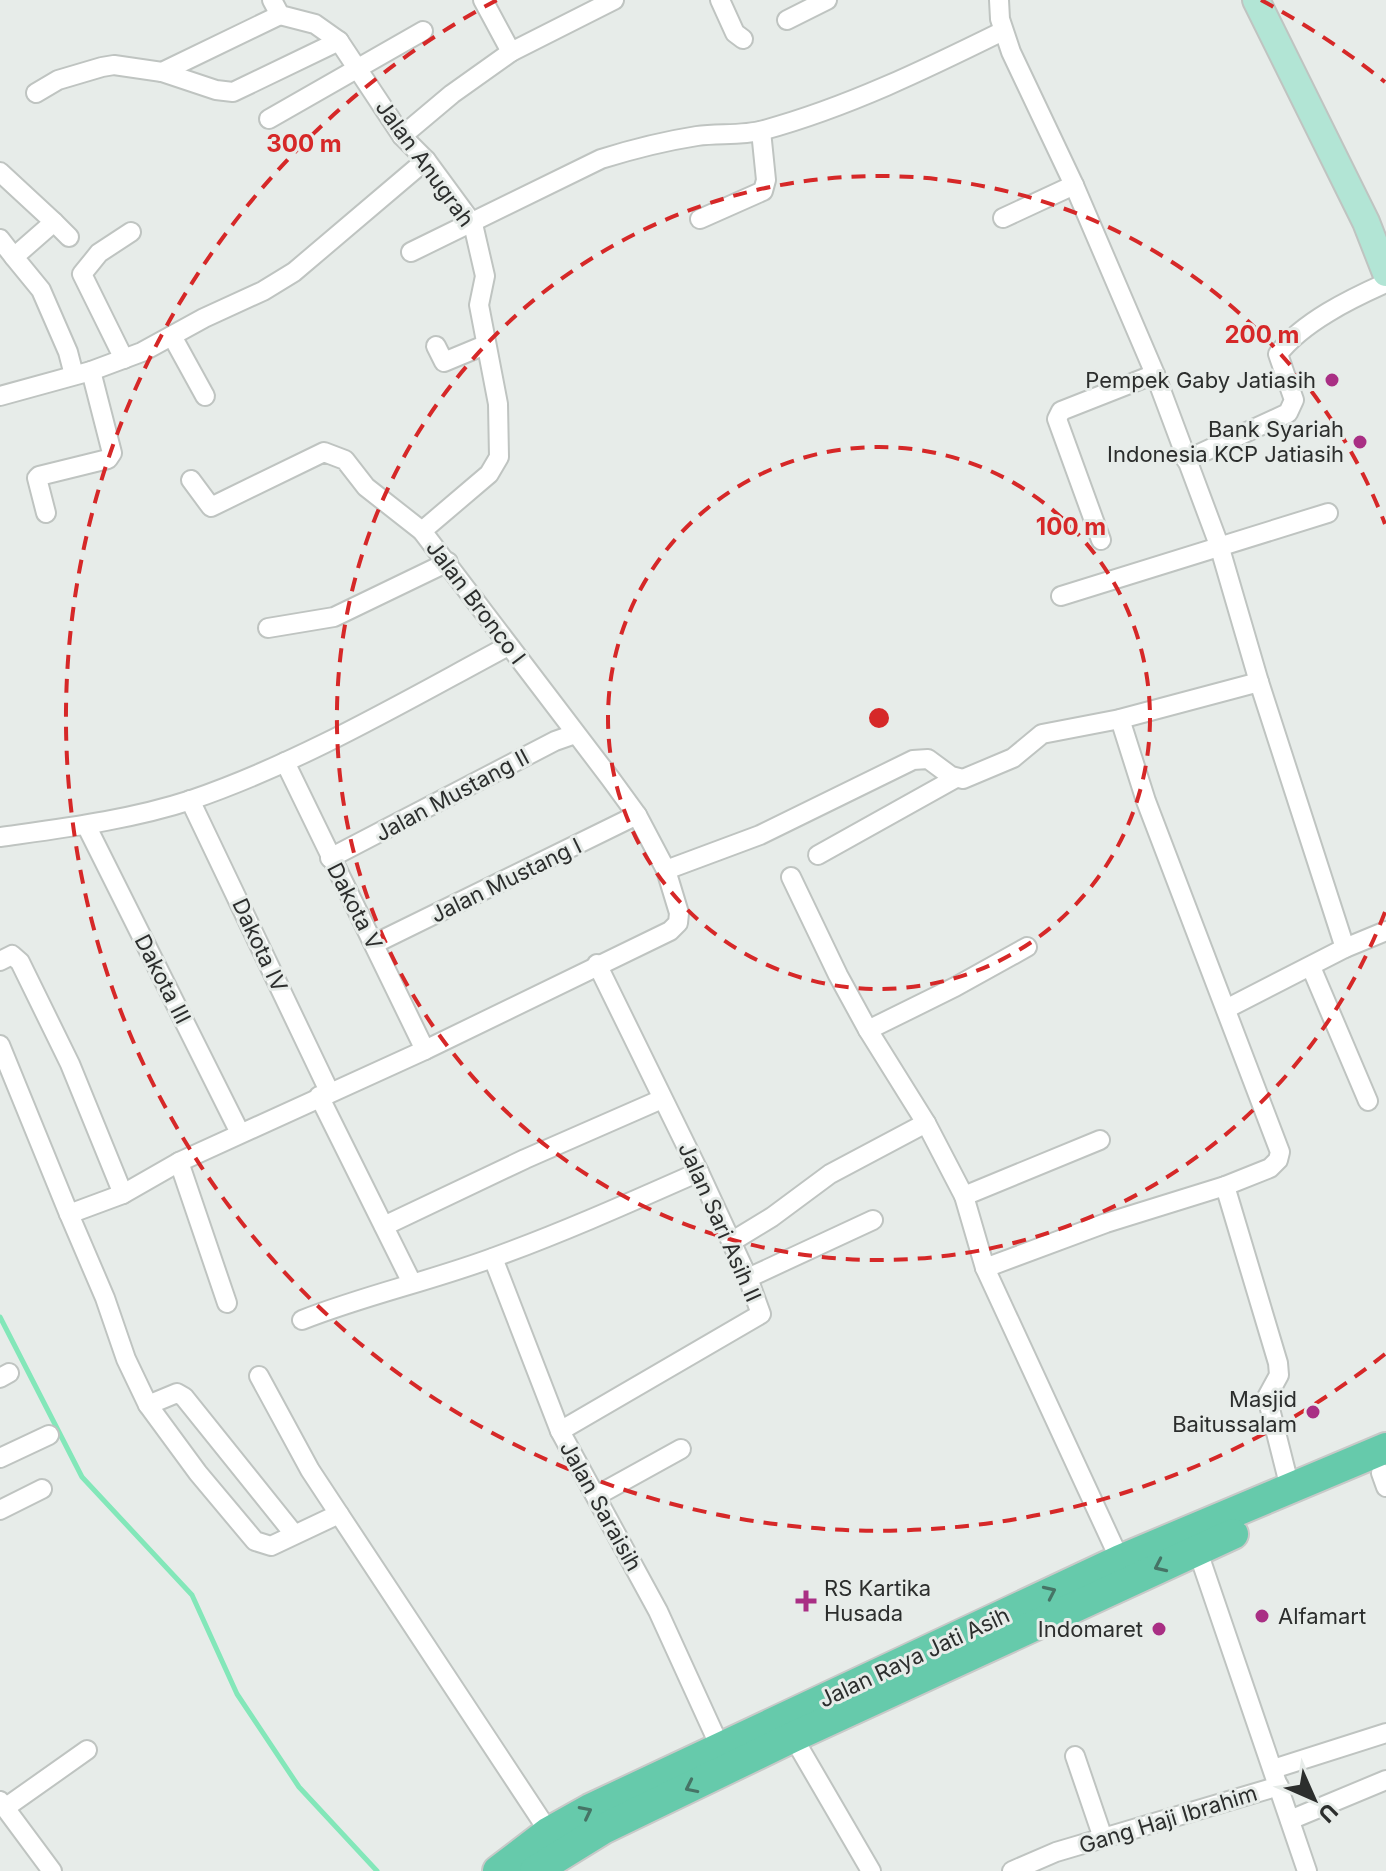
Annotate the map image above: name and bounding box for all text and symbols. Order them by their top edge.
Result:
street label: Jalan Anugrah [370,95,480,231]
text: 300 m [266,129,342,158]
text: 200 m [1224,320,1300,349]
place label: Pempek Gaby Jatiasih [1085,367,1316,393]
marker: Pempek Gaby Jatiasih [1323,371,1341,389]
place label: Bank Syariah Indonesia KCP Jatiasih [1107,416,1344,467]
marker: Bank Syariah Indonesia KCP Jatiasih [1351,433,1369,451]
text: 100 m [1036,512,1106,541]
street label: Jalan Bronco I [421,535,531,669]
centre of rings [865,704,893,732]
street label: Jalan Mustang II [371,744,533,846]
street label: Jalan Mustang I [426,832,586,928]
street label: Dakota V [322,858,388,954]
street label: Dakota IV [227,894,293,996]
street label: Dakota III [129,930,197,1028]
street label: Jalan Sari Asih II [673,1138,767,1306]
place label: Masjid Baitussalam [1172,1386,1297,1437]
marker: Masjid Baitussalam [1304,1403,1322,1421]
street label: Jalan Saraisih [555,1437,647,1575]
one-way arrow [1153,1556,1168,1572]
place label: RS Kartika Husada [824,1575,931,1626]
one-way arrow [1042,1586,1057,1602]
marker: RS Kartika Husada [795,1590,817,1612]
street label: Jalan Raya Jati Asih [815,1601,1013,1713]
place label: Alfamart [1278,1603,1366,1629]
marker: Alfamart [1253,1607,1271,1625]
place label: Indomaret [1038,1616,1143,1642]
marker: Indomaret [1150,1620,1168,1638]
north arrow [1274,1759,1354,1839]
one-way arrow [684,1777,699,1793]
street label: Gang Haji Ibrahim [1076,1780,1260,1858]
text: U [1313,1798,1343,1828]
one-way arrow [577,1806,592,1821]

